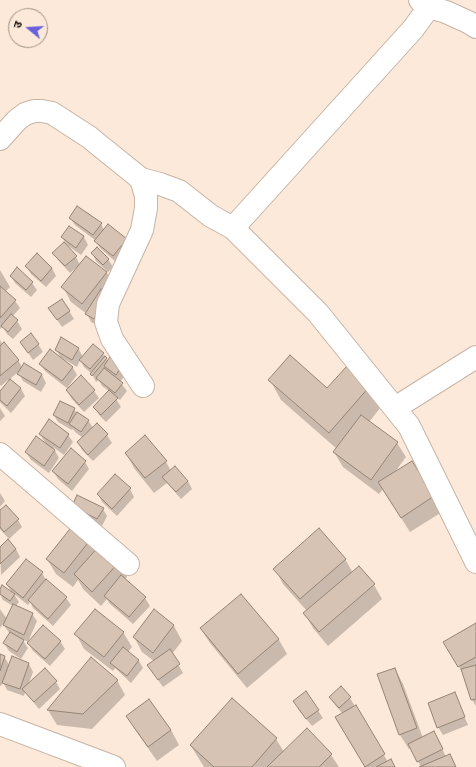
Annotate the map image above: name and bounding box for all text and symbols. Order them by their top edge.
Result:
north arrow [8,8,48,48]
text: उ [11,20,24,30]

